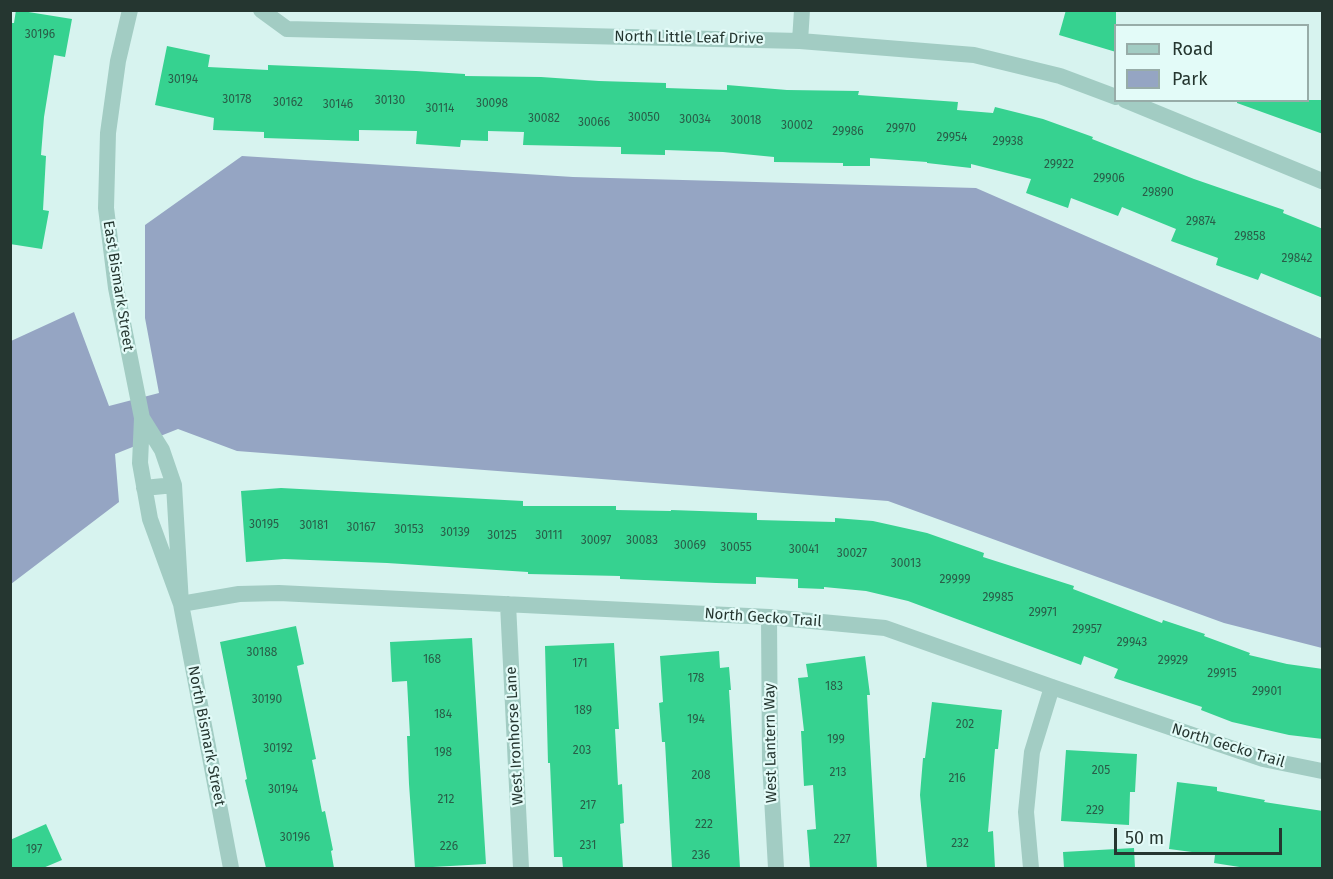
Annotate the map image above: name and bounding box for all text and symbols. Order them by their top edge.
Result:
legend [1114,24,1309,102]
house number: 30196 [25,28,55,42]
street label: North Little Leaf Drive [614,28,764,48]
text: Road [1172,38,1214,60]
text: Park [1172,68,1207,90]
house number: 30194 [168,73,198,87]
house number: 30178 [222,93,252,107]
house number: 30130 [375,94,405,108]
house number: 30162 [273,96,303,110]
house number: 30098 [476,97,508,111]
house number: 30146 [323,98,353,112]
house number: 30114 [426,102,454,116]
house number: 30050 [628,111,660,125]
house number: 30082 [528,112,560,126]
house number: 30034 [679,113,711,127]
house number: 30018 [731,114,761,128]
house number: 30066 [578,116,610,130]
house number: 30002 [781,119,813,133]
house number: 29970 [886,122,916,136]
house number: 29986 [832,125,864,139]
house number: 29954 [937,131,967,145]
house number: 29938 [993,135,1023,149]
house number: 29922 [1044,158,1074,172]
house number: 29906 [1093,172,1125,186]
house number: 29890 [1142,186,1174,200]
house number: 29874 [1186,215,1216,229]
street label: East Bismark Street [99,220,137,352]
house number: 29858 [1234,230,1266,244]
house number: 29842 [1282,252,1312,266]
house number: 30195 [249,518,279,532]
house number: 30181 [299,519,329,533]
house number: 30167 [346,521,376,535]
house number: 30153 [394,523,424,537]
house number: 30139 [440,526,470,540]
house number: 30125 [487,529,517,543]
house number: 30111 [535,529,563,543]
house number: 30097 [581,534,611,548]
house number: 30083 [626,534,658,548]
house number: 30069 [674,539,706,553]
house number: 30055 [720,541,752,555]
house number: 30041 [789,543,819,557]
house number: 30027 [837,547,867,561]
house number: 30013 [891,557,921,571]
house number: 29999 [939,573,971,587]
house number: 29985 [982,591,1014,605]
street label: North Gecko Trail [704,605,822,631]
house number: 29971 [1029,606,1057,620]
house number: 29957 [1072,623,1102,637]
house number: 29943 [1117,636,1147,650]
house number: 30188 [247,646,277,660]
house number: 168 [423,653,441,667]
house number: 29929 [1158,654,1188,668]
house number: 171 [572,657,588,671]
street label: North Bismark Street [184,664,228,808]
street label: West Ironhorse Lane [502,666,528,806]
house number: 29915 [1207,667,1237,681]
house number: 178 [688,672,704,686]
house number: 183 [825,680,843,694]
street label: West Lantern Way [761,683,781,803]
house number: 29901 [1252,685,1282,699]
house number: 30190 [252,693,282,707]
house number: 189 [574,704,592,718]
house number: 184 [434,708,452,722]
house number: 194 [687,713,705,727]
house number: 202 [956,718,974,732]
street label: North Gecko Trail [1169,720,1287,772]
house number: 199 [827,733,845,747]
house number: 30192 [263,742,293,756]
house number: 203 [573,744,591,758]
house number: 198 [434,746,452,760]
house number: 205 [1092,764,1110,778]
house number: 213 [830,766,846,780]
house number: 208 [691,769,711,783]
house number: 216 [948,772,966,786]
house number: 30194 [268,783,298,797]
house number: 212 [438,793,454,807]
house number: 217 [580,799,596,813]
house number: 229 [1086,804,1104,818]
scale bar [1117,816,1285,854]
house number: 222 [695,818,713,832]
text: 50 m [1125,827,1164,849]
house number: 30196 [280,831,310,845]
house number: 227 [833,833,851,847]
house number: 232 [951,837,969,851]
house number: 231 [580,839,596,853]
house number: 226 [440,840,458,854]
house number: 197 [26,843,42,857]
house number: 236 [692,849,710,863]

